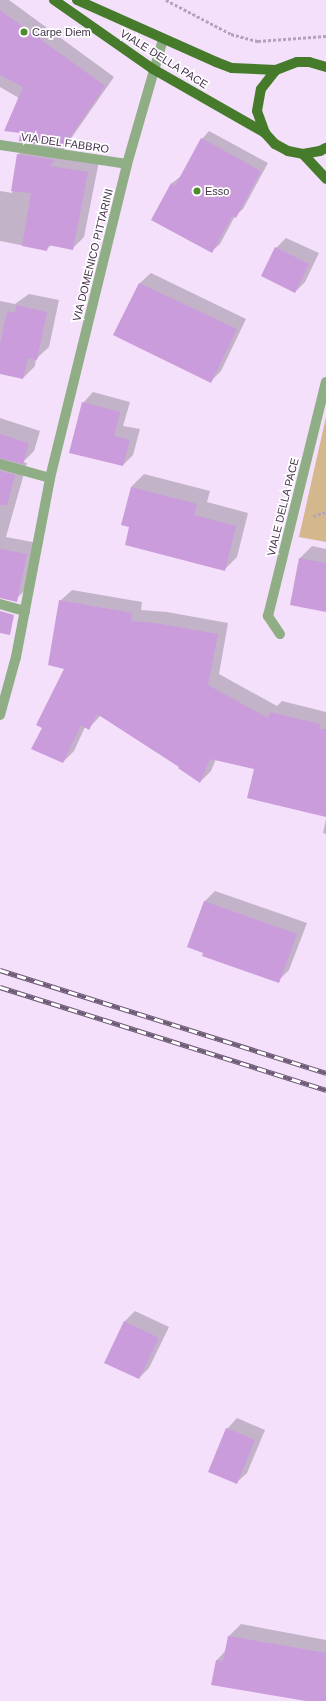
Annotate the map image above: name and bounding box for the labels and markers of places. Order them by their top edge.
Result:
place label: Carpe Diem [32,25,91,39]
marker: Carpe Diem [19,27,29,37]
place label: Esso [205,184,229,198]
marker: Esso [192,186,202,196]

